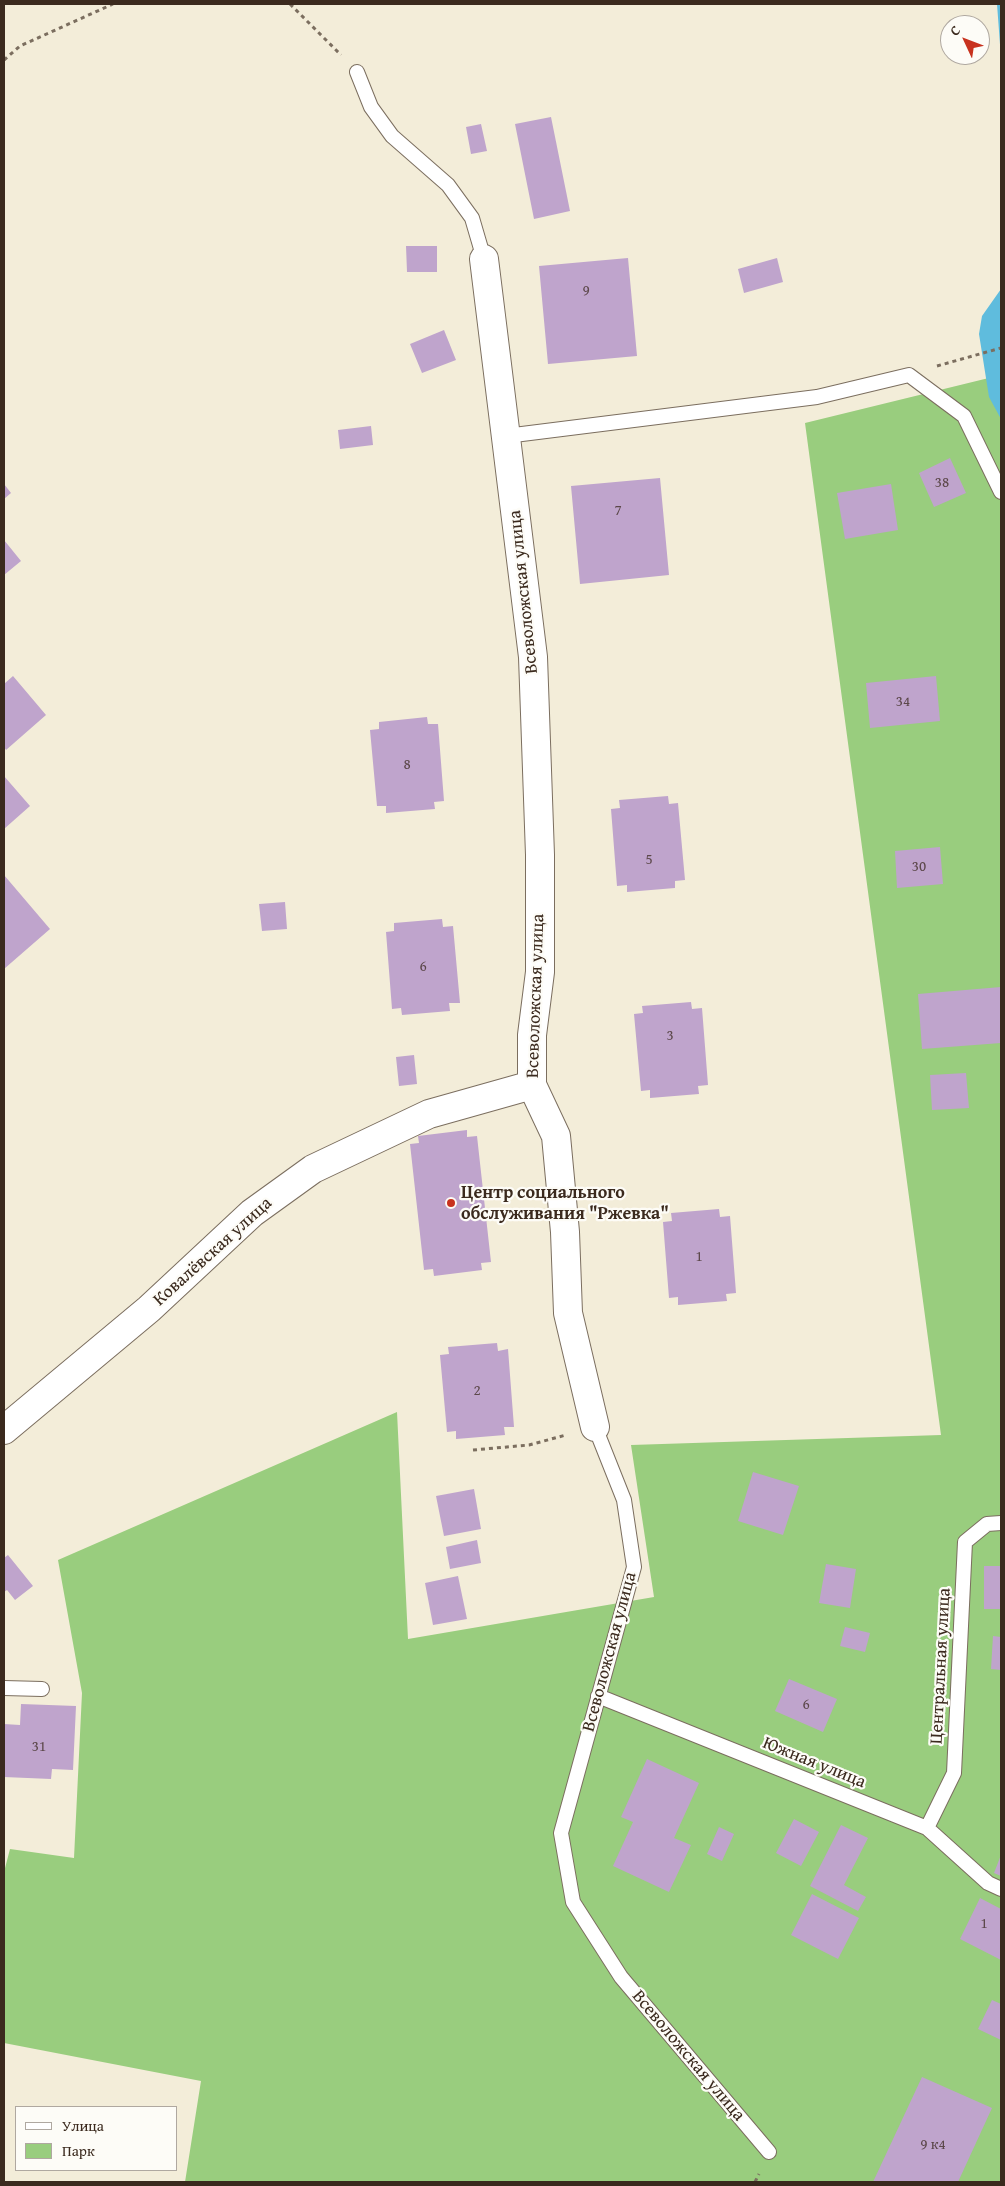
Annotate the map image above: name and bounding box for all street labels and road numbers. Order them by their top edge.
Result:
street label: Всеволожская улица [505,509,543,675]
street label: Всеволожская улица [522,913,550,1079]
street label: Ковалёвская улица [149,1193,277,1311]
street label: Всеволожская улица [578,1570,642,1734]
street label: Центральная улица [926,1587,956,1745]
street label: Южная улица [759,1733,869,1793]
street label: Всеволожская улица [627,1986,749,2126]

